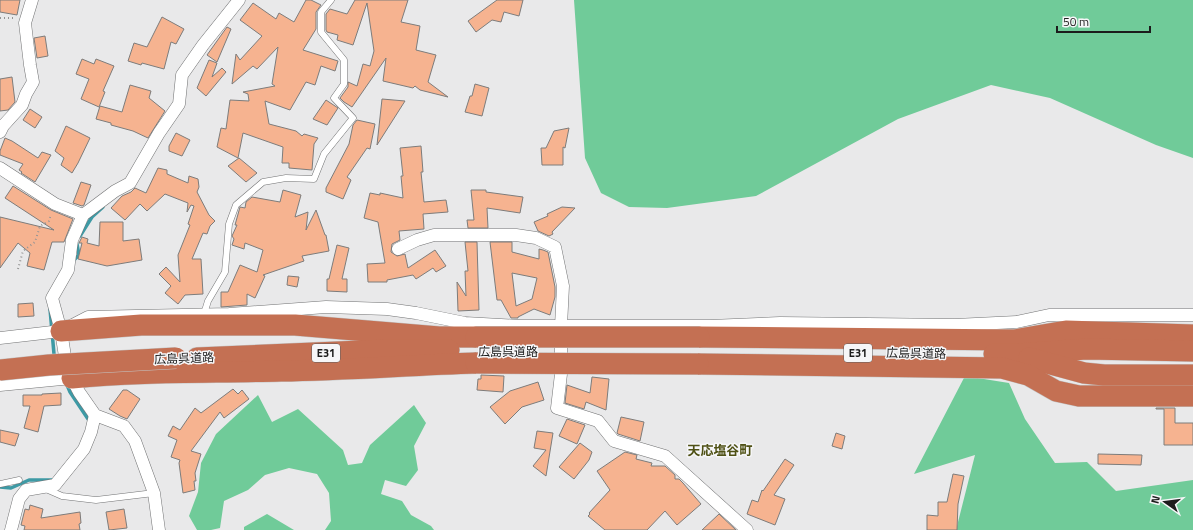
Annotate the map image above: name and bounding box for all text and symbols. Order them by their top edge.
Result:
scale bar [1057,8,1150,34]
text: 50 m [1063,12,1089,31]
street label: 広島呉道路 [478,342,538,361]
street label: 広島呉道路 [886,343,946,363]
road number: E31 [312,344,340,362]
road number: E31 [844,344,872,362]
street label: 広島呉道路 [154,347,214,369]
district label: 天応塩谷町 [687,440,753,460]
north arrow [1145,482,1185,522]
text: N [1147,494,1164,505]

